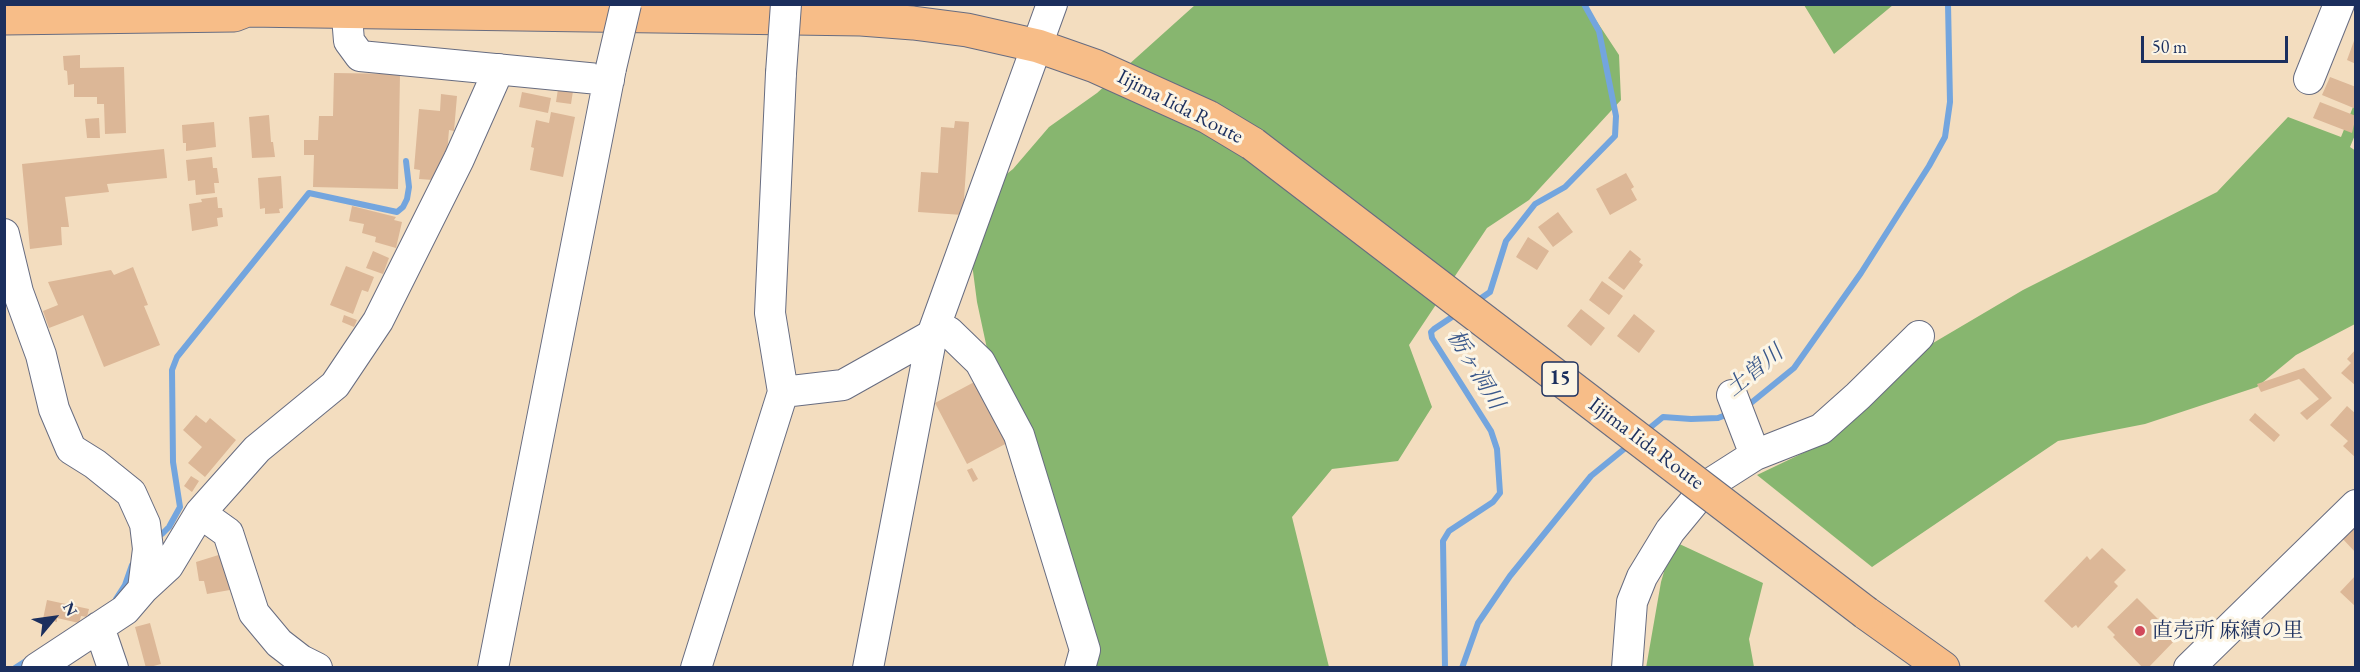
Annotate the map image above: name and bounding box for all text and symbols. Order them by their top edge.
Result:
scale bar [2144,24,2291,62]
text: 50 m [2152,35,2187,58]
street label: Iijima Iida Route [1113,64,1247,150]
water label: 栃ヶ洞川 [1441,325,1509,415]
water label: 土曽川 [1721,340,1789,402]
road number: 15 [1542,362,1578,396]
street label: Iijima Iida Route [1583,392,1709,496]
north arrow [24,588,84,648]
text: N [58,598,83,620]
place label: 直売所 麻績の里 [2152,618,2303,644]
marker: 直売所 麻績の里 [2133,624,2147,638]

